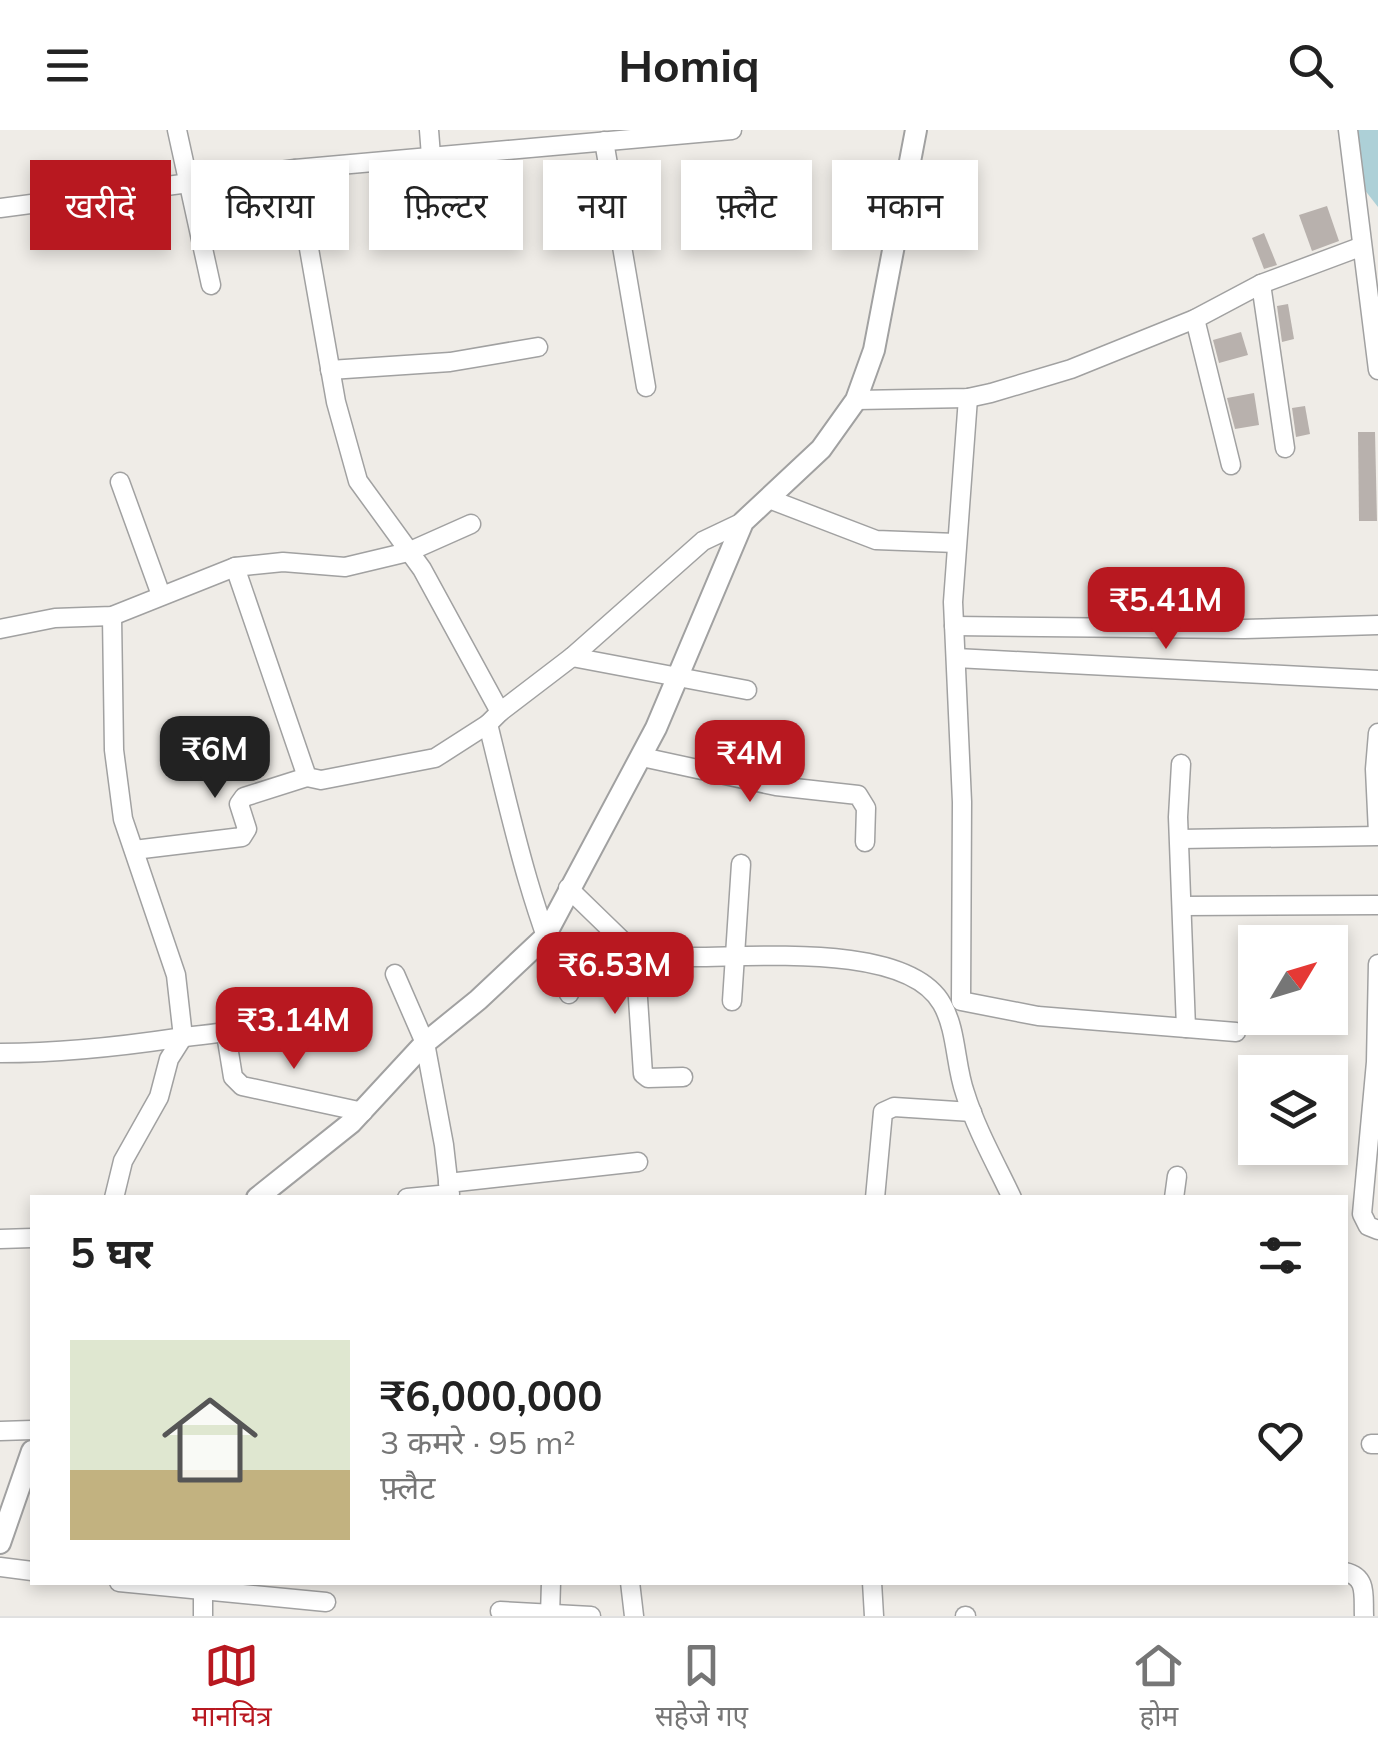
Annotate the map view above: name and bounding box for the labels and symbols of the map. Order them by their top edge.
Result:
pin: ₹5.41M [1085,567,1247,652]
pin: ₹6M [167,716,263,801]
pin: ₹4M [702,720,798,805]
north arrow [1238,925,1348,1035]
pin: ₹6.53M [534,932,696,1017]
pin: ₹3.14M [213,987,375,1072]

